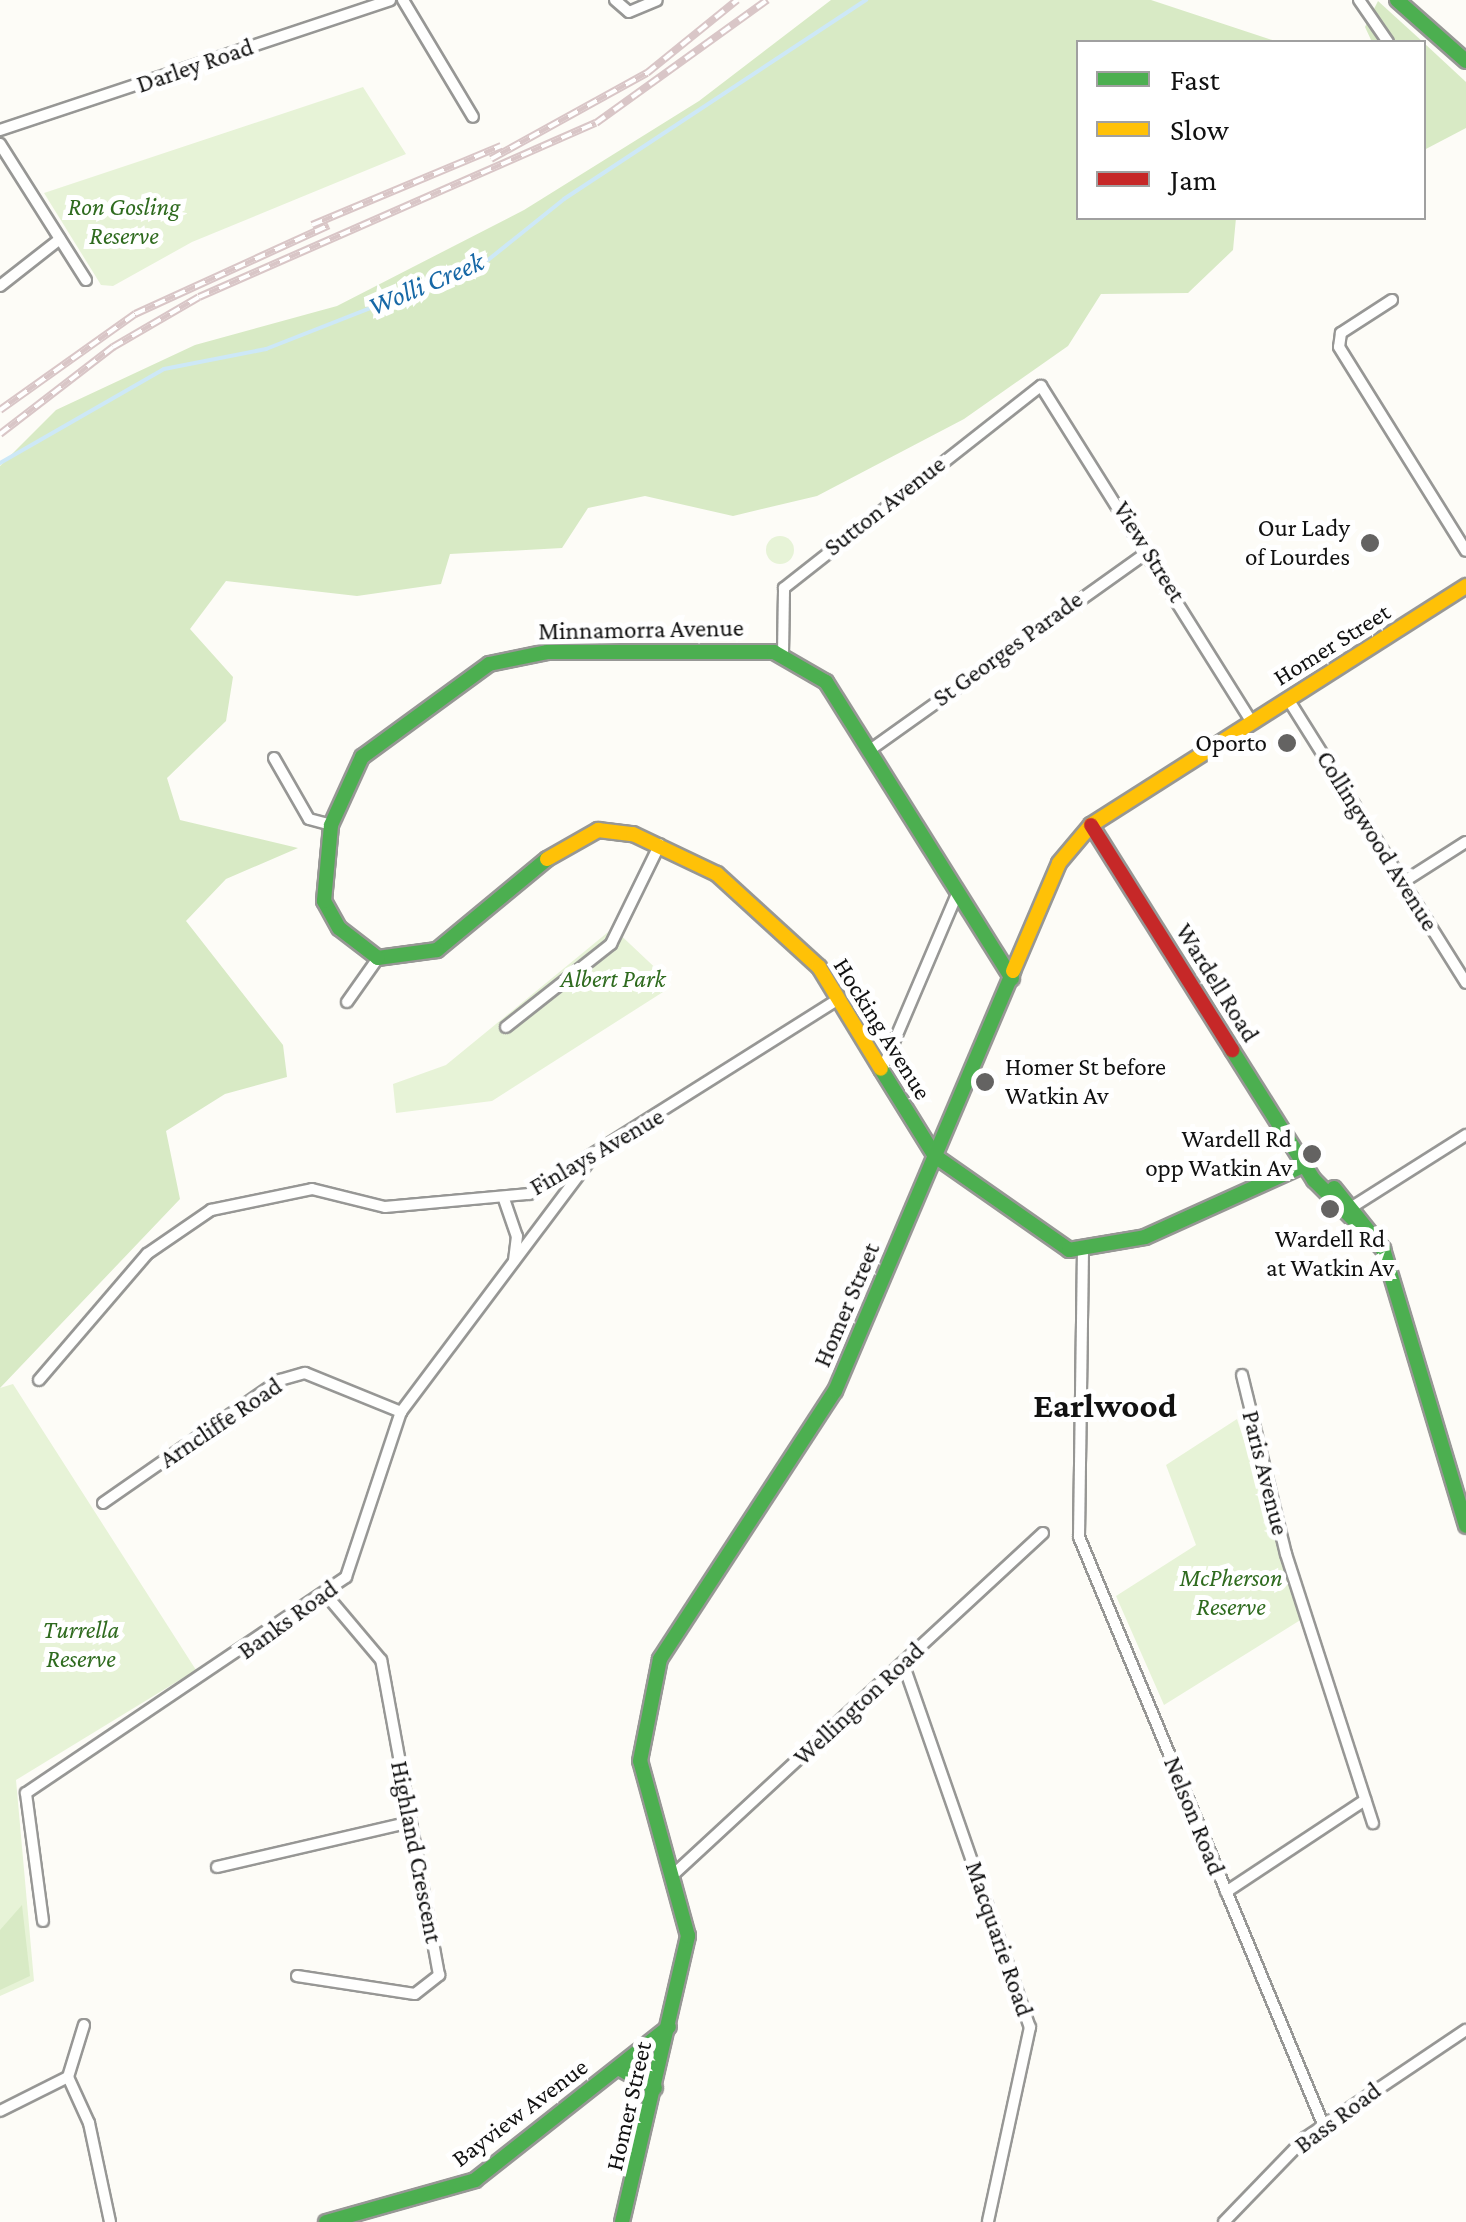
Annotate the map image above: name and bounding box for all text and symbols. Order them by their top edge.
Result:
street label: Darley Road [133,32,257,100]
legend [1076,40,1426,220]
text: Fast [1170,63,1220,96]
text: Slow [1170,113,1229,146]
text: Jam [1170,163,1217,196]
park label: Ron Gosling Reserve [68,193,180,252]
water label: Wolli Creek [363,245,489,323]
street label: Sutton Avenue [818,449,952,563]
street label: View Street [1106,496,1192,608]
place label: Our Lady of Lourdes [1245,514,1350,573]
marker: Our Lady of Lourdes [1359,532,1381,554]
street label: St Georges Parade [927,585,1089,713]
street label: Homer Street [1268,597,1396,693]
street label: Minnamorra Avenue [538,613,744,647]
place label: Oporto [1195,728,1267,758]
marker: Oporto [1276,732,1298,754]
street label: Collingwood Avenue [1310,745,1444,937]
street label: Wardell Road [1169,918,1265,1048]
street label: Hocking Avenue [827,953,937,1105]
park label: Albert Park [561,964,665,994]
place label: Homer St before Watkin Av [1005,1053,1166,1112]
marker: Homer St before Watkin Av [974,1071,996,1093]
street label: Finlays Avenue [525,1102,669,1202]
place label: Wardell Rd opp Watkin Av [1145,1125,1292,1184]
marker: Wardell Rd opp Watkin Av [1301,1143,1323,1165]
marker: Wardell Rd at Watkin Av [1319,1198,1341,1220]
place label: Wardell Rd at Watkin Av [1266,1225,1394,1284]
street label: Homer Street [807,1238,887,1372]
street label: Arncliffe Road [154,1371,288,1475]
district label: Earlwood [1033,1385,1177,1427]
street label: Paris Avenue [1235,1408,1295,1538]
park label: McPherson Reserve [1179,1564,1283,1623]
street label: Banks Road [232,1574,344,1666]
park label: Turrella Reserve [43,1616,119,1675]
street label: Wellington Road [788,1636,930,1772]
street label: Nelson Road [1157,1752,1231,1880]
street label: Highland Crescent [384,1758,448,1946]
street label: Macquarie Road [958,1858,1040,2020]
street label: Homer Street [600,2038,658,2174]
street label: Bayview Avenue [446,2052,594,2174]
street label: Bass Road [1289,2076,1387,2160]

